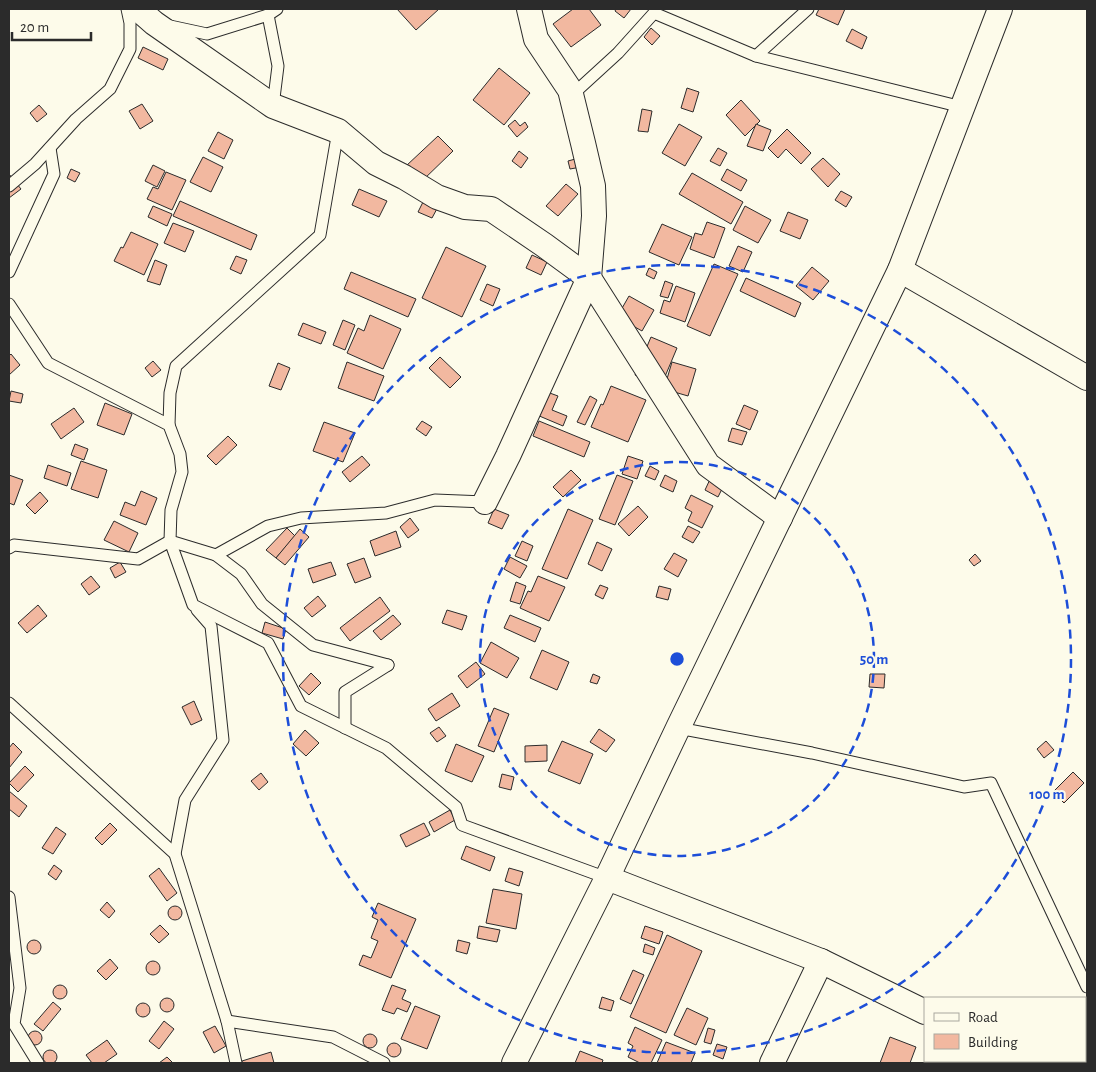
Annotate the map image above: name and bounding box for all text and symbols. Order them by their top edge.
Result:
scale bar [12,10,91,42]
text: 20 m [20,20,49,35]
centre of rings [668,650,686,668]
text: 50 m [860,652,888,667]
text: 100 m [1029,787,1065,802]
legend [924,997,1086,1062]
text: Road [968,1010,998,1025]
text: Building [968,1035,1018,1050]

